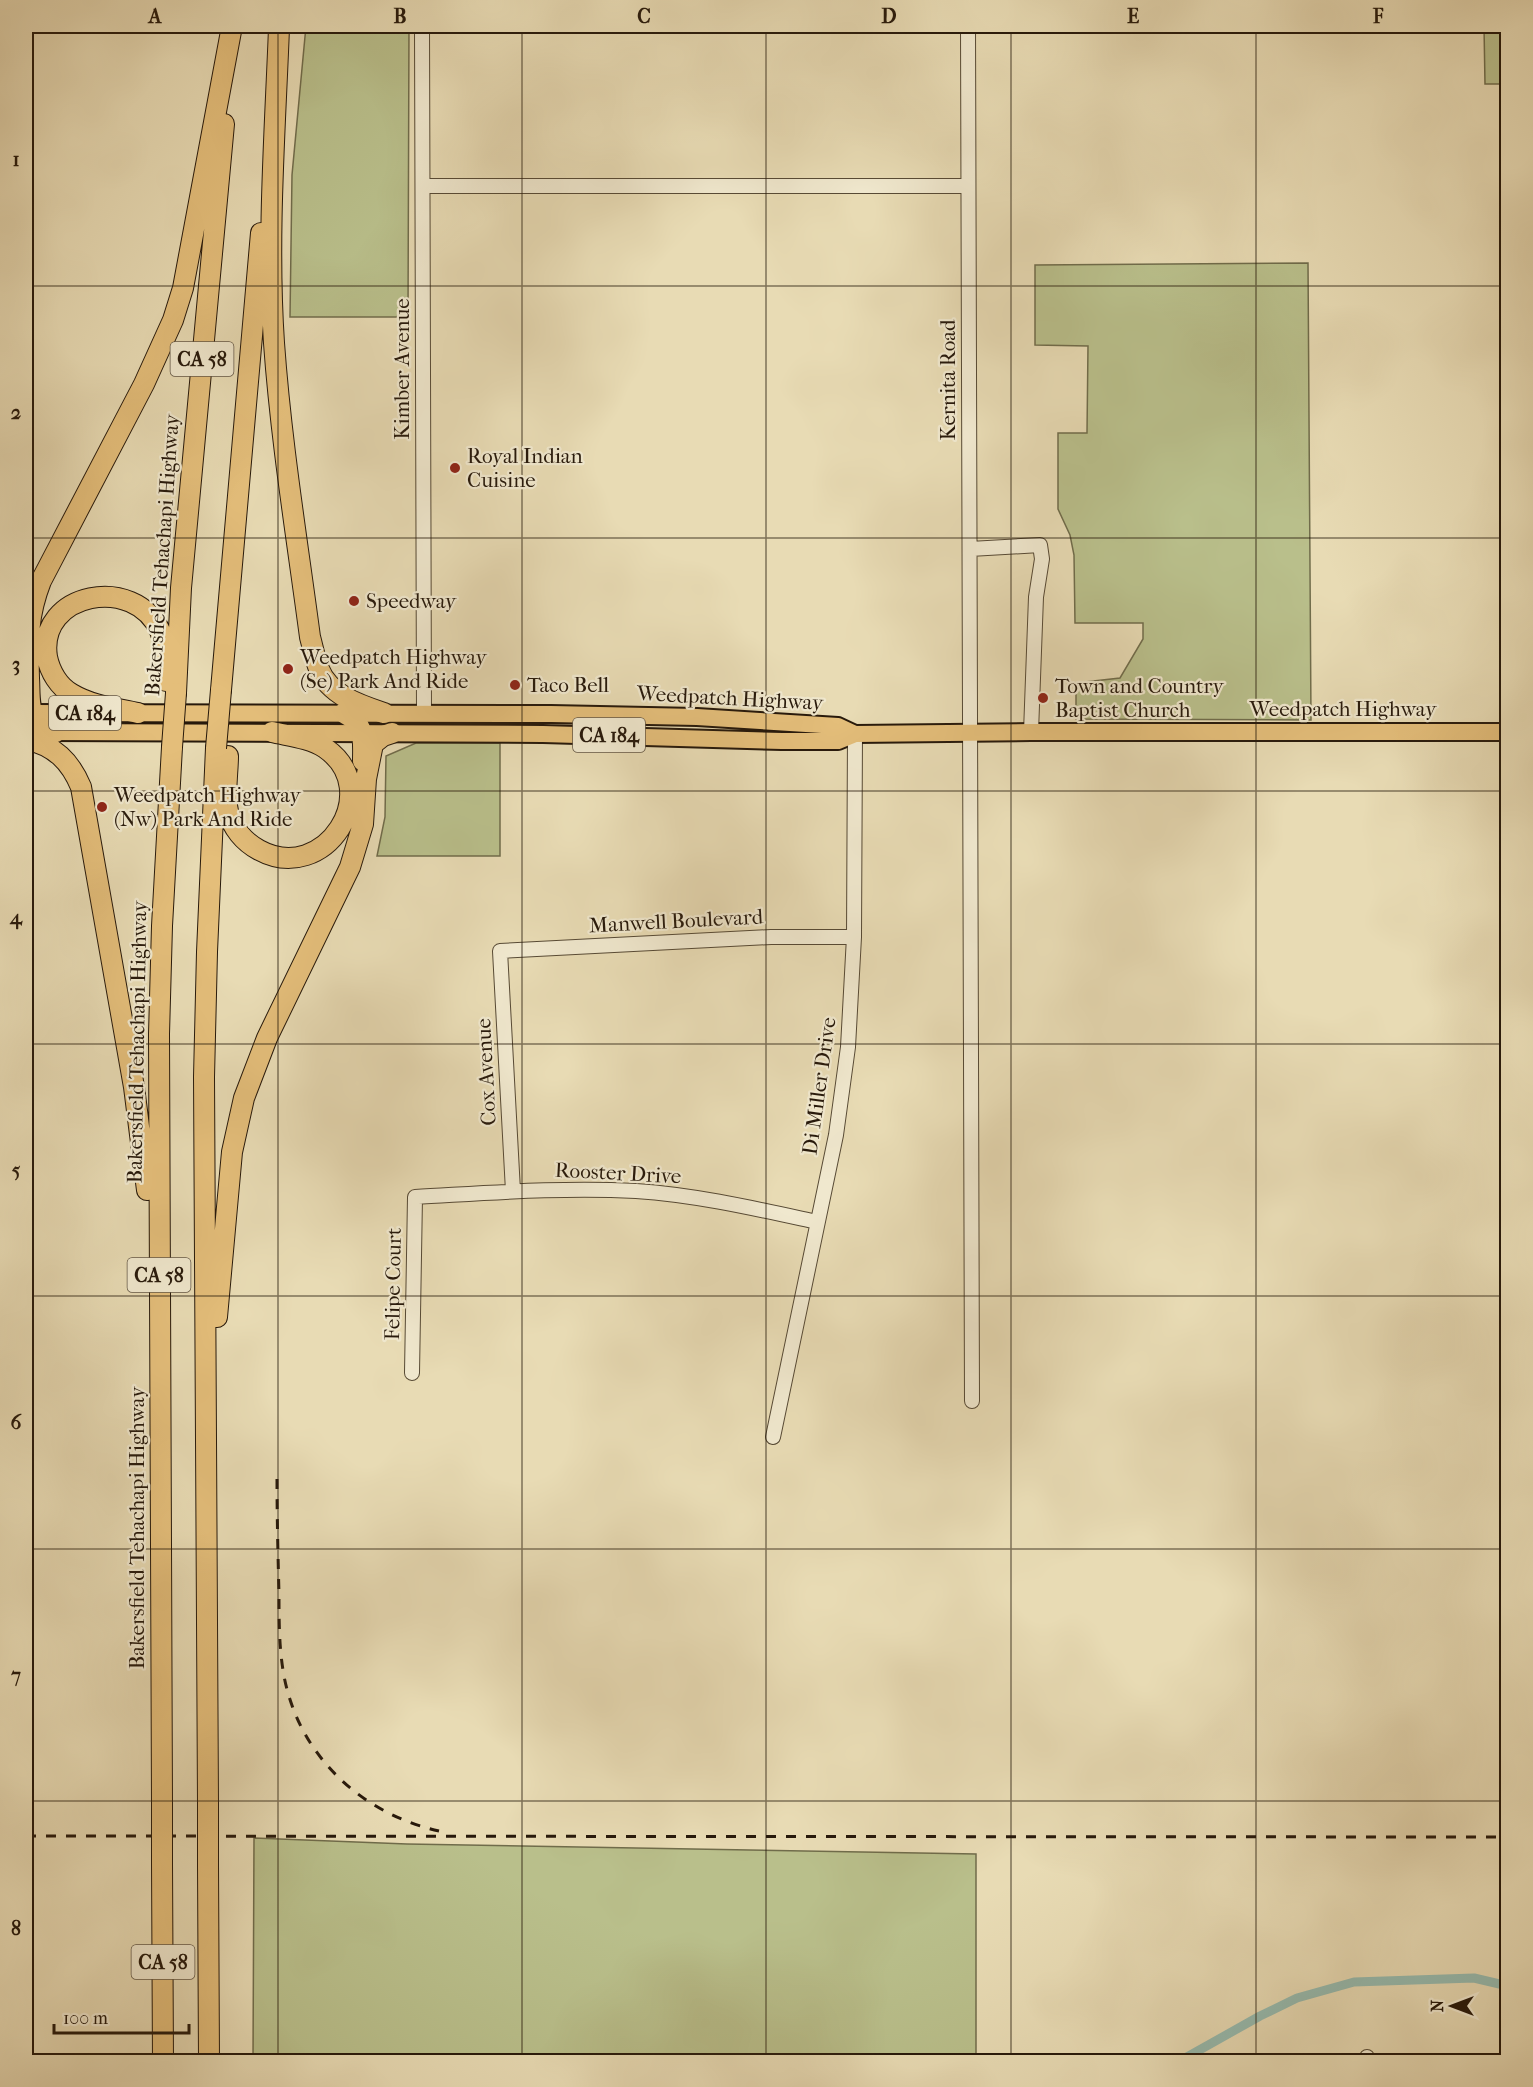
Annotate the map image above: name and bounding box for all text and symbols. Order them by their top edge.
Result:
text: A [147,5,163,28]
text: B [393,5,407,28]
text: C [637,5,651,28]
text: D [881,5,897,28]
text: E [1127,5,1139,28]
text: F [1372,5,1384,28]
text: 1 [12,148,20,171]
street label: Kimber Avenue [390,298,414,440]
street label: Kernita Road [936,319,960,440]
road number: CA 58 [170,342,234,376]
text: 2 [11,401,21,424]
street label: Bakersfield Tehachapi Highway [140,412,184,697]
place label: Royal Indian Cuisine [467,444,583,492]
marker: Royal Indian Cuisine [448,461,462,475]
place label: Speedway [366,589,457,613]
marker: Speedway [347,594,361,608]
place label: Weedpatch Highway (Se) Park And Ride [299,645,488,693]
text: 3 [12,653,20,676]
marker: Weedpatch Highway (Se) Park And Ride [281,662,295,676]
place label: Taco Bell [527,673,609,697]
place label: Town and Country Baptist Church [1055,674,1224,722]
marker: Taco Bell [508,678,522,692]
street label: Weedpatch Highway [635,681,825,715]
marker: Town and Country Baptist Church [1036,691,1050,705]
road number: CA 184 [49,696,121,730]
street label: Weedpatch Highway [1249,697,1437,721]
road number: CA 184 [573,718,645,752]
place label: Weedpatch Highway (Nw) Park And Ride [113,783,302,831]
marker: Weedpatch Highway (Nw) Park And Ride [95,800,109,814]
street label: Bakersfield Tehachapi Highway [123,900,151,1184]
street label: Manwell Boulevard [588,904,764,938]
text: 4 [9,906,23,930]
street label: Di Miller Drive [797,1016,841,1156]
street label: Cox Avenue [471,1018,501,1126]
street label: Rooster Drive [554,1158,682,1188]
text: 5 [12,1159,21,1182]
street label: Felipe Court [380,1227,406,1341]
road number: CA 58 [128,1258,190,1292]
street label: Bakersfield Tehachapi Highway [125,1386,149,1669]
text: 6 [11,1411,23,1434]
text: 7 [10,1664,21,1687]
text: 8 [11,1917,21,1940]
road number: CA 58 [132,1945,195,1979]
north arrow [1422,1976,1482,2036]
scale bar [54,1997,189,2035]
text: N [1428,1999,1447,2012]
text: 100 m [63,2008,108,2029]

